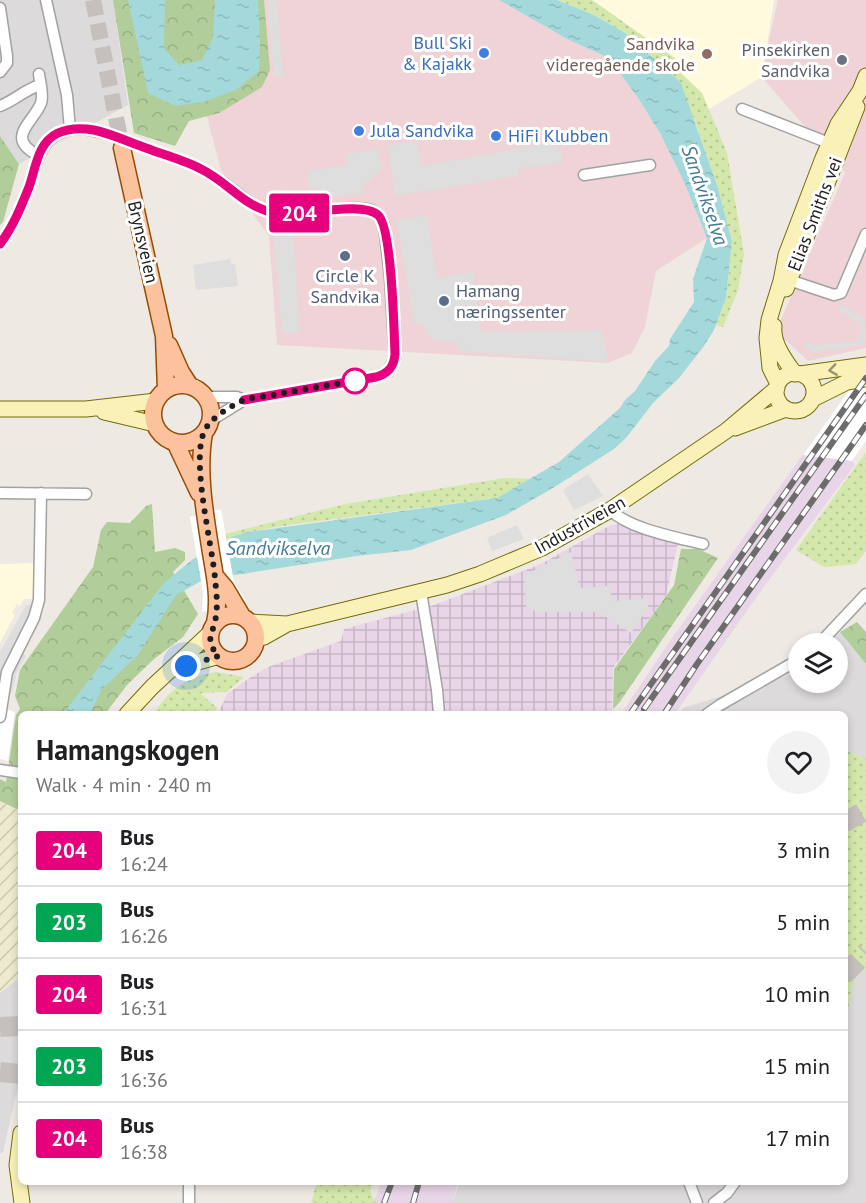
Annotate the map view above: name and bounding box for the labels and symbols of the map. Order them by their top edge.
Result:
place label: Bull Ski & Kajakk [402,31,472,75]
place label: Sandvika videregående skole [546,32,695,76]
place label: Pinsekirken Sandvika [742,38,830,82]
marker: Bull Ski & Kajakk [477,46,491,60]
marker: Sandvika videregående skole [700,47,714,61]
marker: Pinsekirken Sandvika [835,53,849,67]
place label: Jula Sandvika [370,119,474,142]
marker: Jula Sandvika [352,124,366,138]
place label: HiFi Klubben [508,124,608,147]
marker: HiFi Klubben [489,129,503,143]
water label: Sandvikselva [676,141,734,249]
street label: Elias Smiths vei [782,153,847,274]
line badge: 204 [264,194,334,232]
street label: Brynsveien [123,198,164,285]
marker: Circle K Sandvika [338,249,352,263]
place label: Circle K Sandvika [310,264,380,308]
place label: Hamang næringssenter [456,279,566,323]
marker: Hamang næringssenter [437,294,451,308]
one-way arrow [829,363,838,375]
unlabelled marker [342,368,368,394]
street label: Industriveien [530,490,629,559]
water label: Sandvikselva [226,535,331,561]
your location [171,651,201,681]

